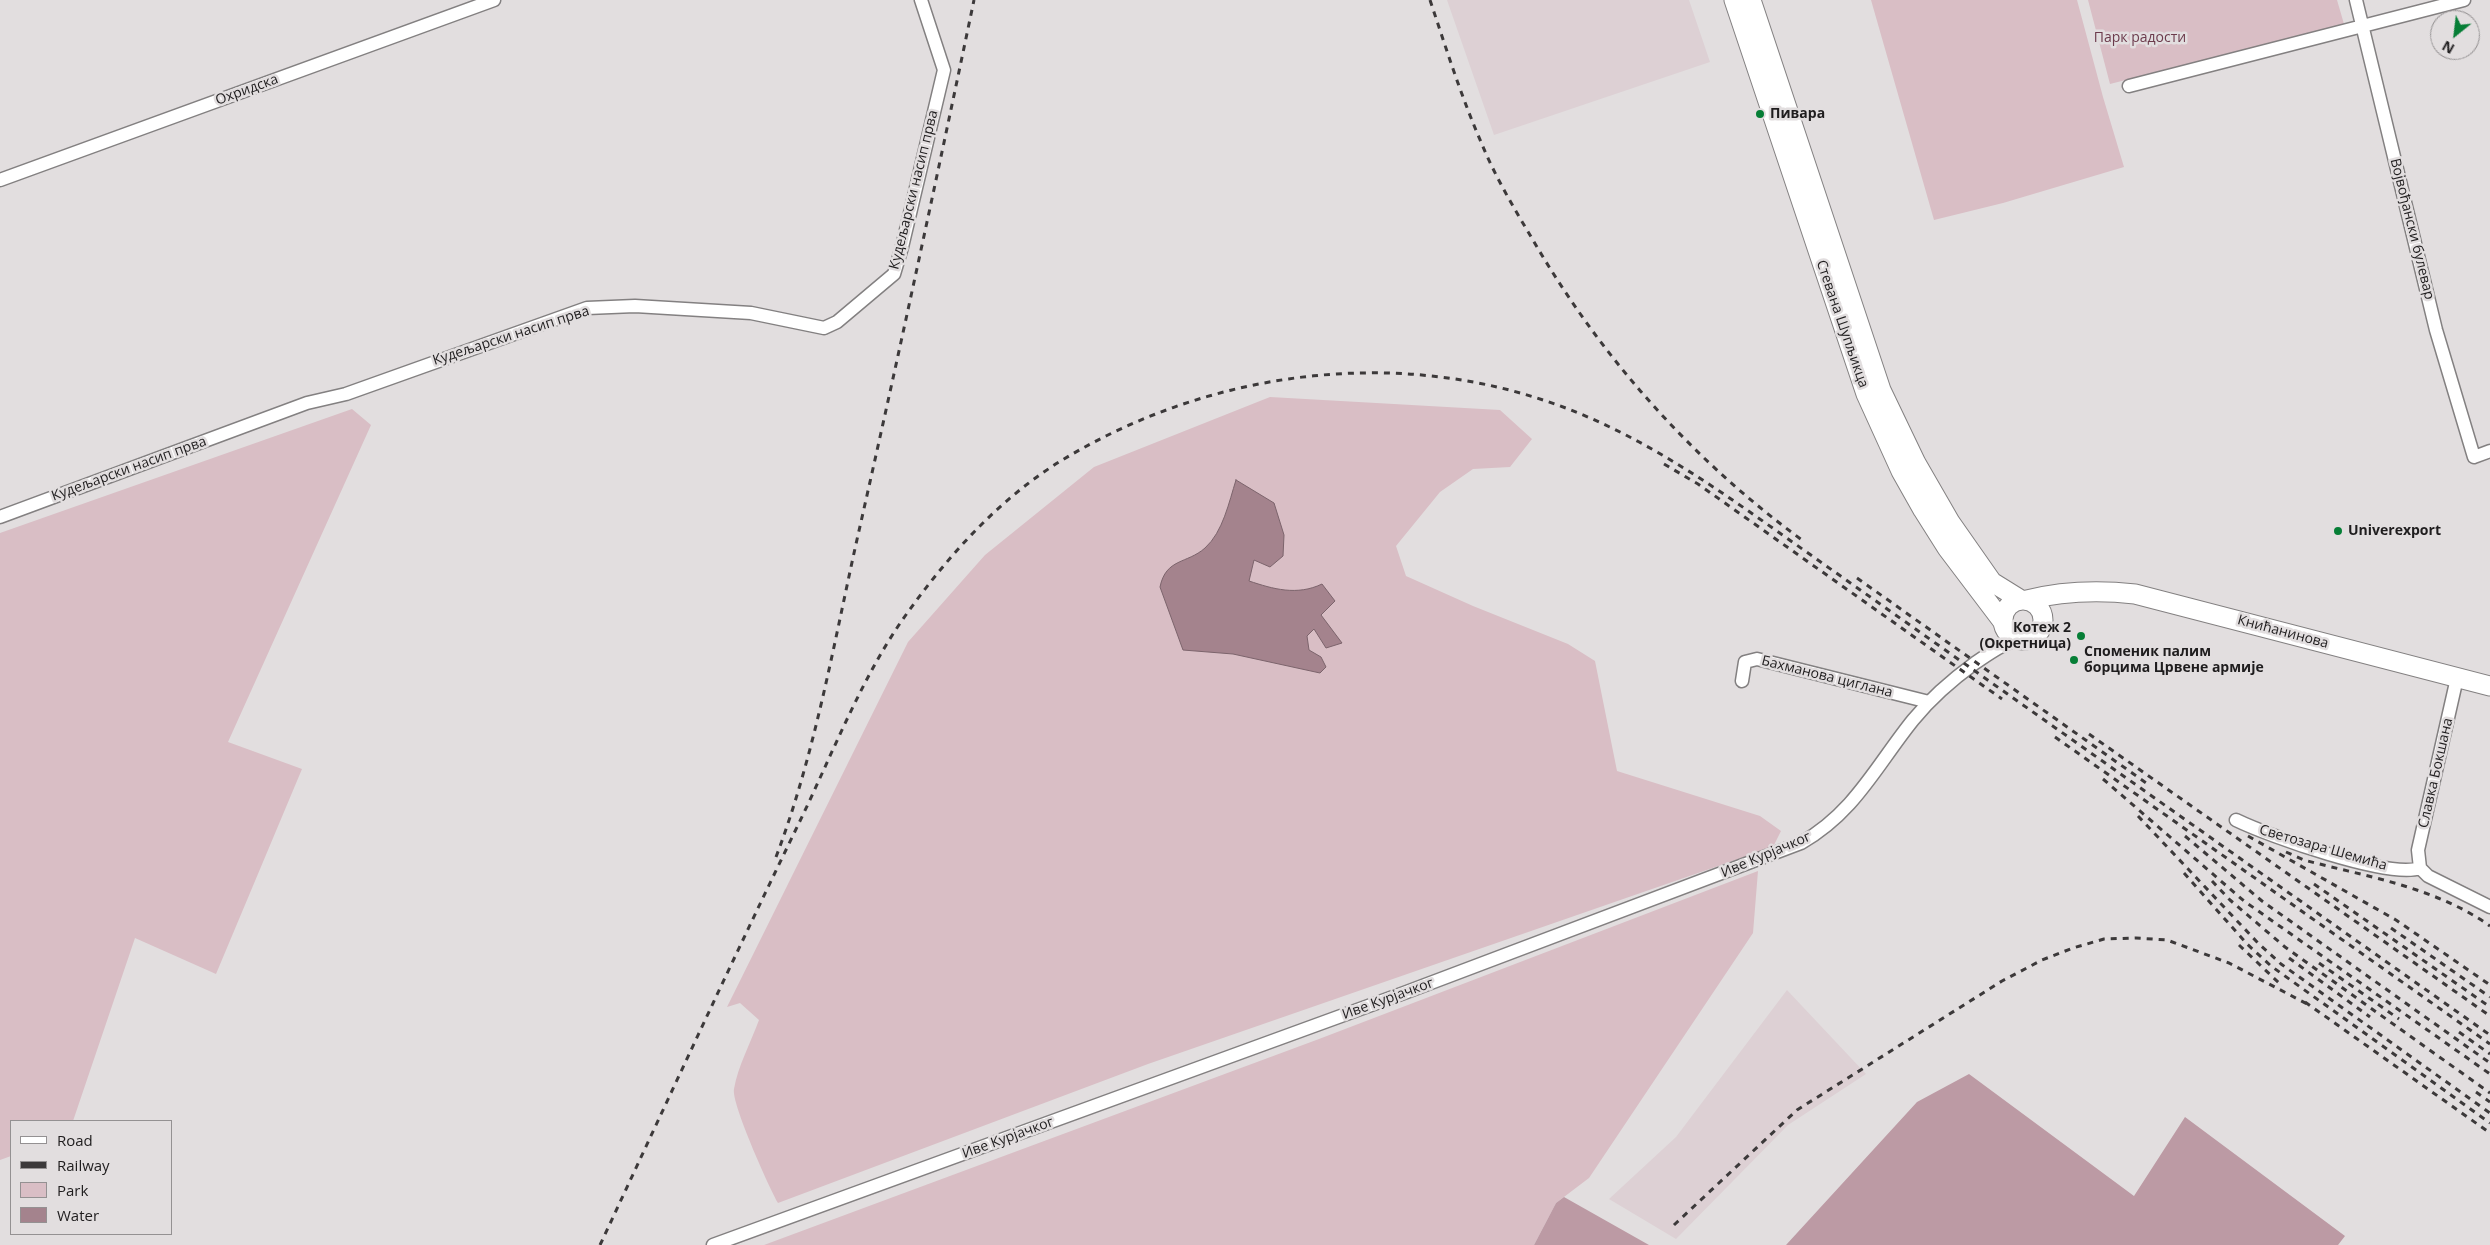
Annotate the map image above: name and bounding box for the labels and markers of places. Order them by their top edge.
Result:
place label: Пивара [1770,106,1825,122]
marker: Пивара [1754,108,1766,120]
place label: Univerexport [2348,523,2441,539]
marker: Univerexport [2332,525,2344,537]
place label: Котеж 2 (Окретница) [1979,620,2071,652]
marker: Котеж 2 (Окретница) [2075,630,2087,642]
place label: Споменик палим борцима Црвене армије [2084,644,2264,676]
marker: Споменик палим борцима Црвене армије [2068,654,2080,666]

